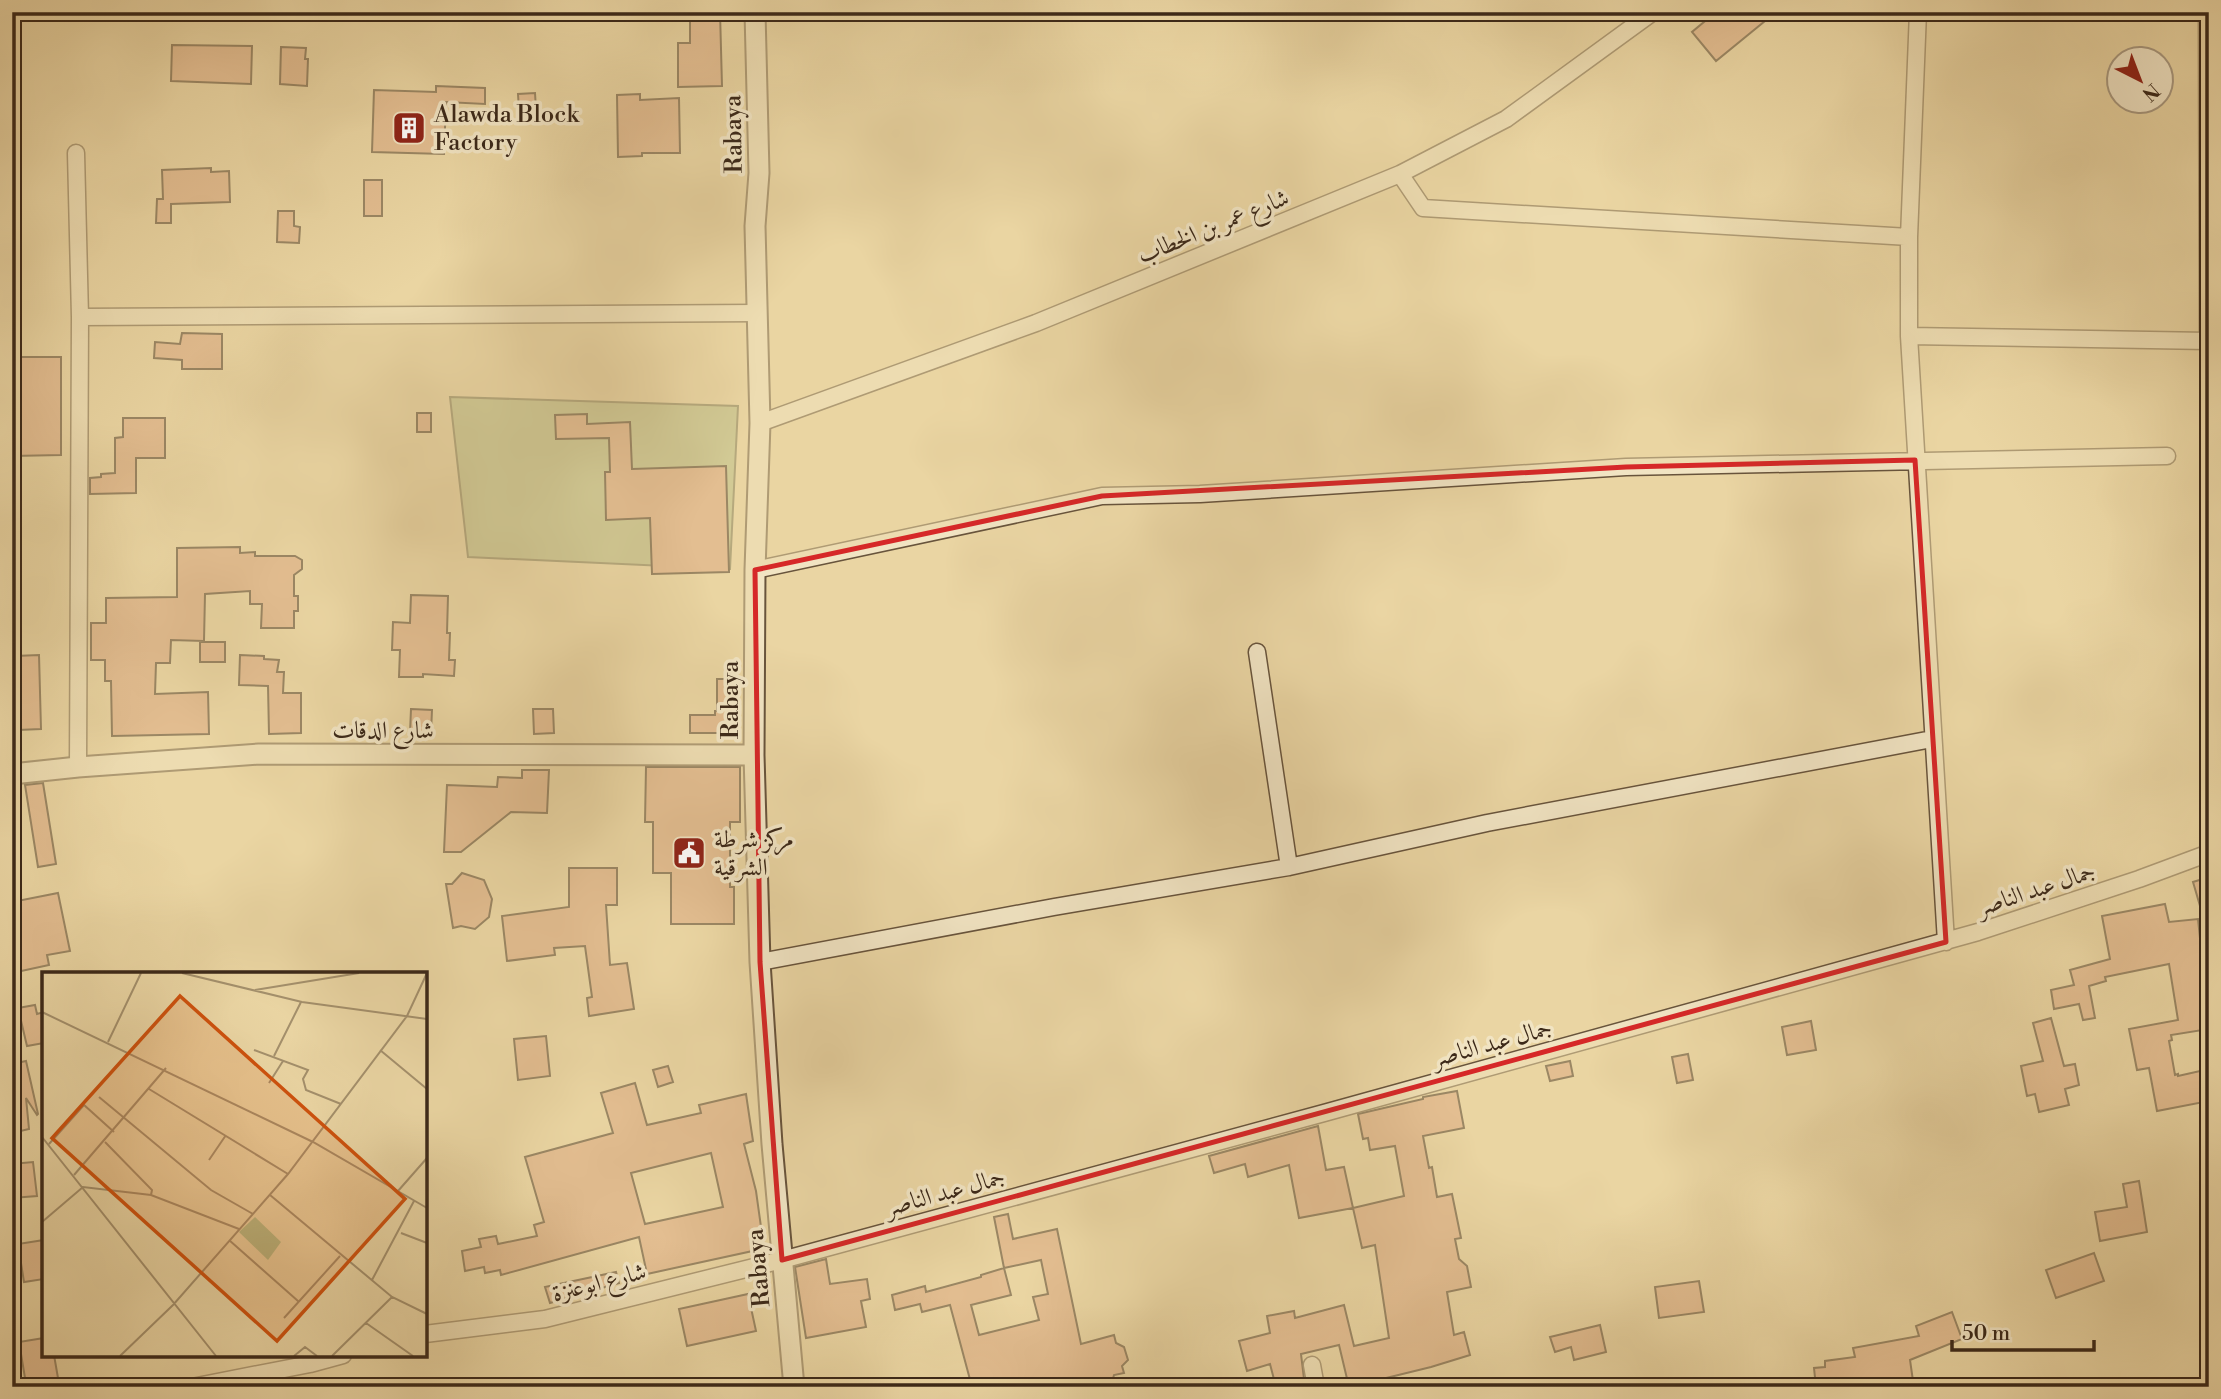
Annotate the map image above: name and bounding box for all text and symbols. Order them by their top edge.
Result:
north arrow [2106,46,2176,116]
text: N [2137,78,2164,106]
street label: Rabaya [718,94,750,174]
place label: Alawda Block Factory [433,100,580,158]
building icon: Alawda Block Factory [390,109,428,147]
street label: شارع عمر بن الخطاب [1133,183,1295,275]
street label: Rabaya [716,660,746,739]
street label: شارع الدقات [332,716,434,750]
place label: مركز شرطة الشرقية [714,825,794,883]
public building icon: مركز شرطة الشرقية [670,834,708,872]
street label: جمال عبد الناصر [1970,857,2099,924]
inset map [42,972,427,1357]
street label: جمال عبد الناصر [1426,1014,1555,1075]
street label: جمال عبد الناصر [879,1163,1008,1224]
street label: Rabaya [741,1227,777,1308]
street label: شارع ابوعنزة [549,1257,650,1313]
scale bar [1952,1308,2093,1352]
text: 50 m [1962,1321,2010,1347]

